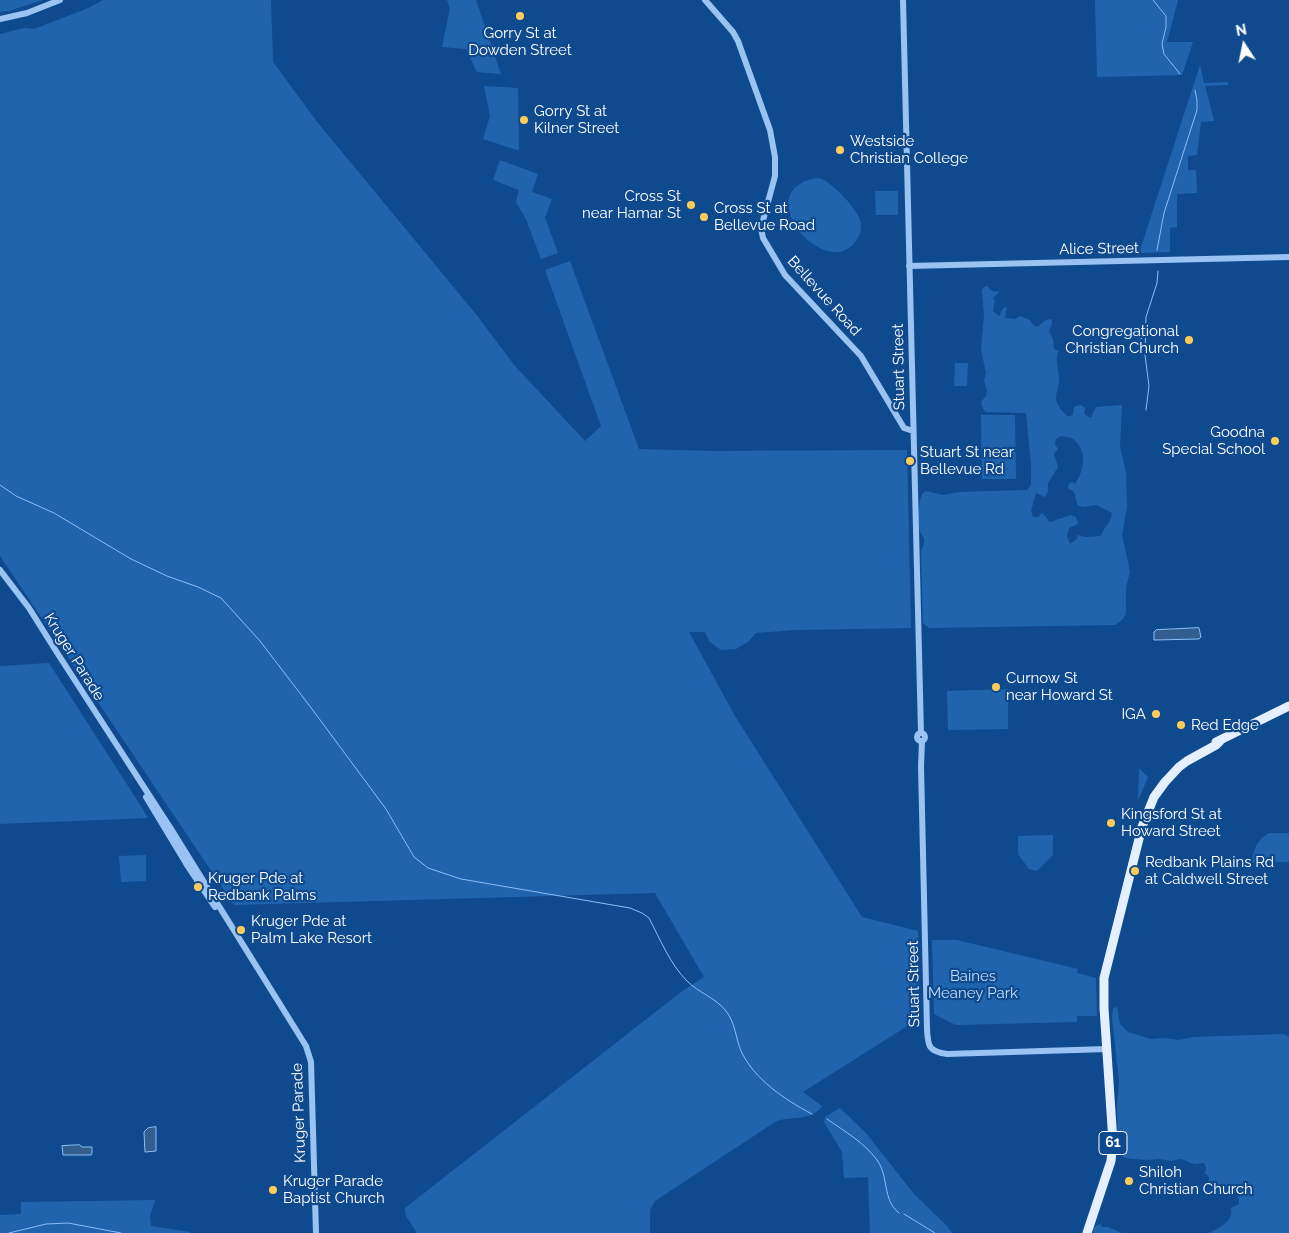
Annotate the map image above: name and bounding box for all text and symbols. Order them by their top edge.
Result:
marker: Gorry St at Dowden Street [514,10,526,22]
north arrow [1219,20,1269,70]
text: N [1234,21,1248,39]
place label: Gorry St at Dowden Street [468,24,572,59]
place label: Gorry St at Kilner Street [534,102,619,137]
marker: Gorry St at Kilner Street [518,114,530,126]
place label: Westside Christian College [850,132,968,167]
marker: Westside Christian College [834,144,846,156]
place label: Cross St near Hamar St [582,187,681,222]
marker: Cross St near Hamar St [685,199,697,211]
place label: Cross St at Bellevue Road [714,199,815,234]
marker: Cross St at Bellevue Road [698,211,710,223]
street label: Alice Street [1059,239,1139,259]
street label: Bellevue Road [783,252,865,340]
place label: Congregational Christian Church [1065,322,1179,357]
street label: Stuart Street [889,323,909,411]
marker: Congregational Christian Church [1183,334,1195,346]
place label: Goodna Special School [1162,423,1265,458]
marker: Goodna Special School [1269,435,1281,447]
place label: Stuart St near Bellevue Rd [920,443,1014,478]
marker: Stuart St near Bellevue Rd [904,455,916,467]
street label: Kruger Parade [40,610,108,704]
place label: Curnow St near Howard St [1006,669,1113,704]
marker: Curnow St near Howard St [990,681,1002,693]
place label: IGA [1121,705,1146,723]
marker: IGA [1150,708,1162,720]
place label: Red Edge [1191,716,1259,734]
marker: Red Edge [1175,719,1187,731]
place label: Kingsford St at Howard Street [1121,805,1222,840]
marker: Kingsford St at Howard Street [1105,817,1117,829]
place label: Redbank Plains Rd at Caldwell Street [1145,853,1274,888]
marker: Redbank Plains Rd at Caldwell Street [1129,865,1141,877]
place label: Kruger Pde at Redbank Palms [208,869,316,904]
marker: Kruger Pde at Redbank Palms [192,881,204,893]
place label: Kruger Pde at Palm Lake Resort [251,912,372,947]
marker: Kruger Pde at Palm Lake Resort [235,924,247,936]
street label: Stuart Street [904,940,924,1028]
park label: Baines Meaney Park [928,967,1018,1002]
street label: Kruger Parade [288,1063,310,1163]
road number: 61 [1099,1132,1127,1154]
place label: Shiloh Christian Church [1139,1163,1253,1198]
place label: Kruger Parade Baptist Church [283,1172,385,1207]
marker: Shiloh Christian Church [1123,1175,1135,1187]
marker: Kruger Parade Baptist Church [267,1184,279,1196]

